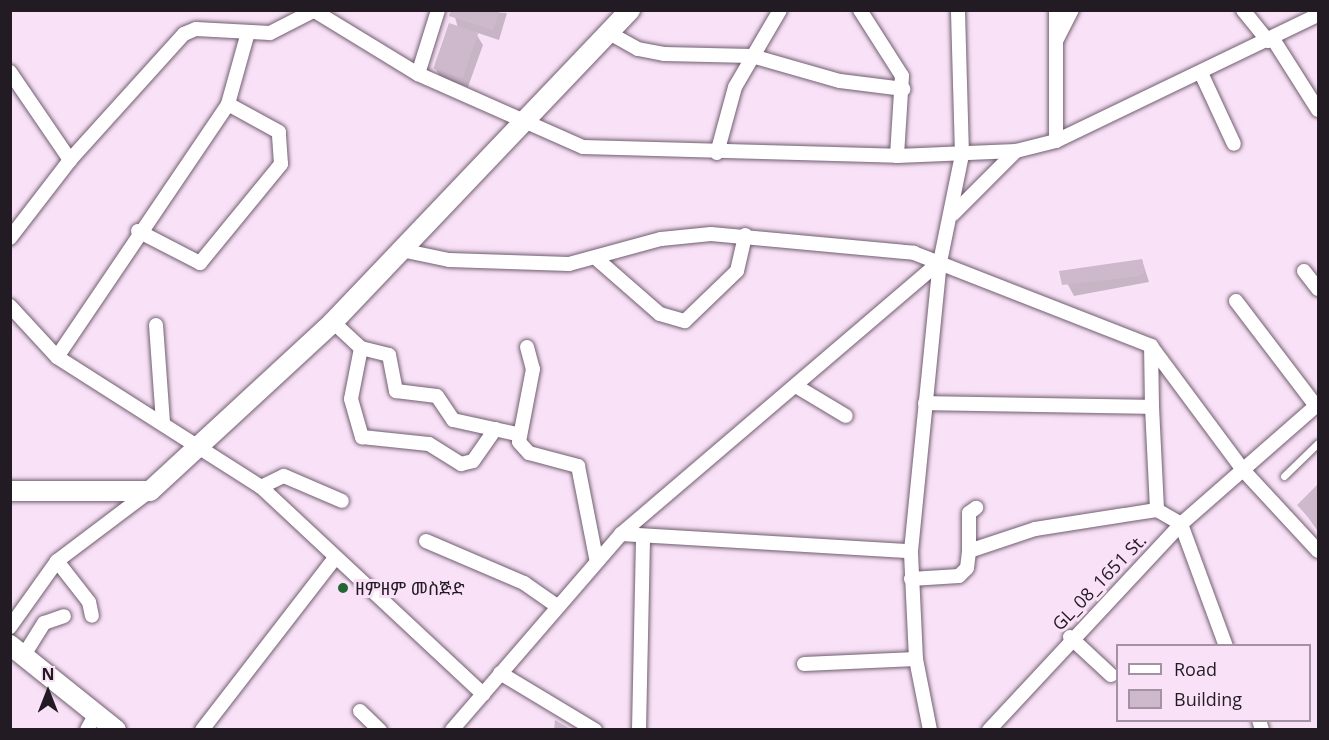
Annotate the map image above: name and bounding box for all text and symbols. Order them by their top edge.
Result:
street label: GL_08_1651 St. [1048,529,1150,635]
place label: ዘምዘም መስጅድ [355,577,465,599]
marker: ዘምዘም መስጅድ [336,581,350,595]
legend [1116,644,1311,722]
text: Road [1174,657,1217,681]
north arrow [18,662,78,722]
text: N [41,663,55,685]
text: Building [1174,687,1242,711]

